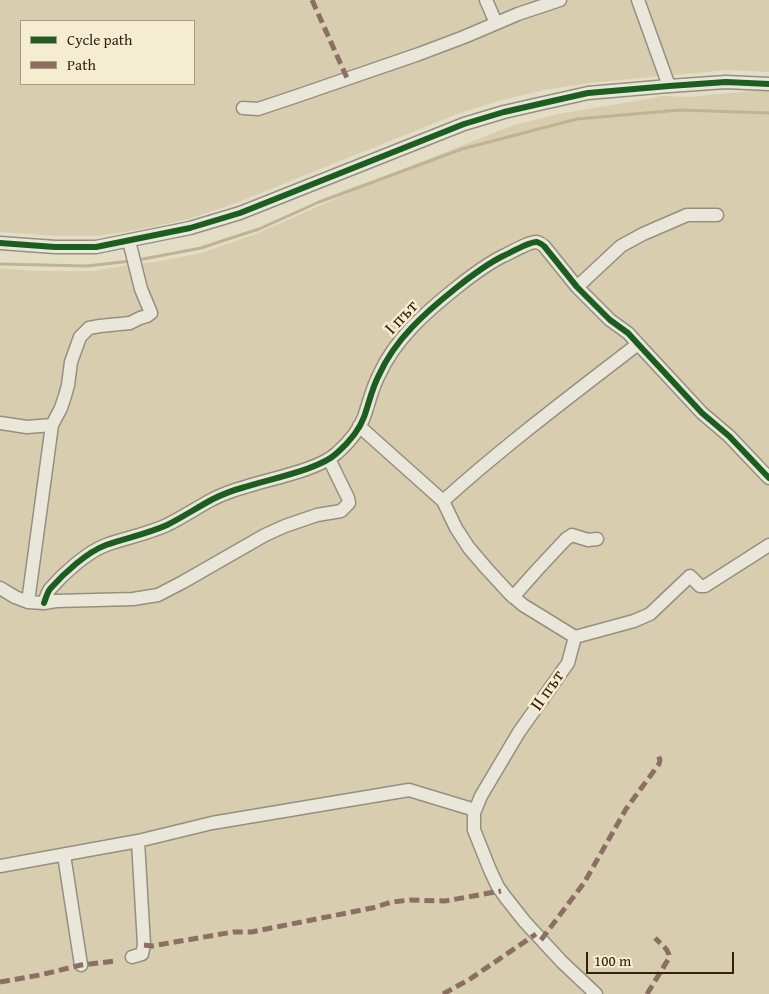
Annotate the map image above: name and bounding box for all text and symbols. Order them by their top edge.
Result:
legend [20,20,195,85]
text: Cycle path [67,29,133,50]
text: Path [67,54,96,75]
street label: І път [381,296,423,340]
street label: ІІ път [526,667,570,715]
scale bar [589,942,736,974]
text: 100 m [594,950,631,971]

